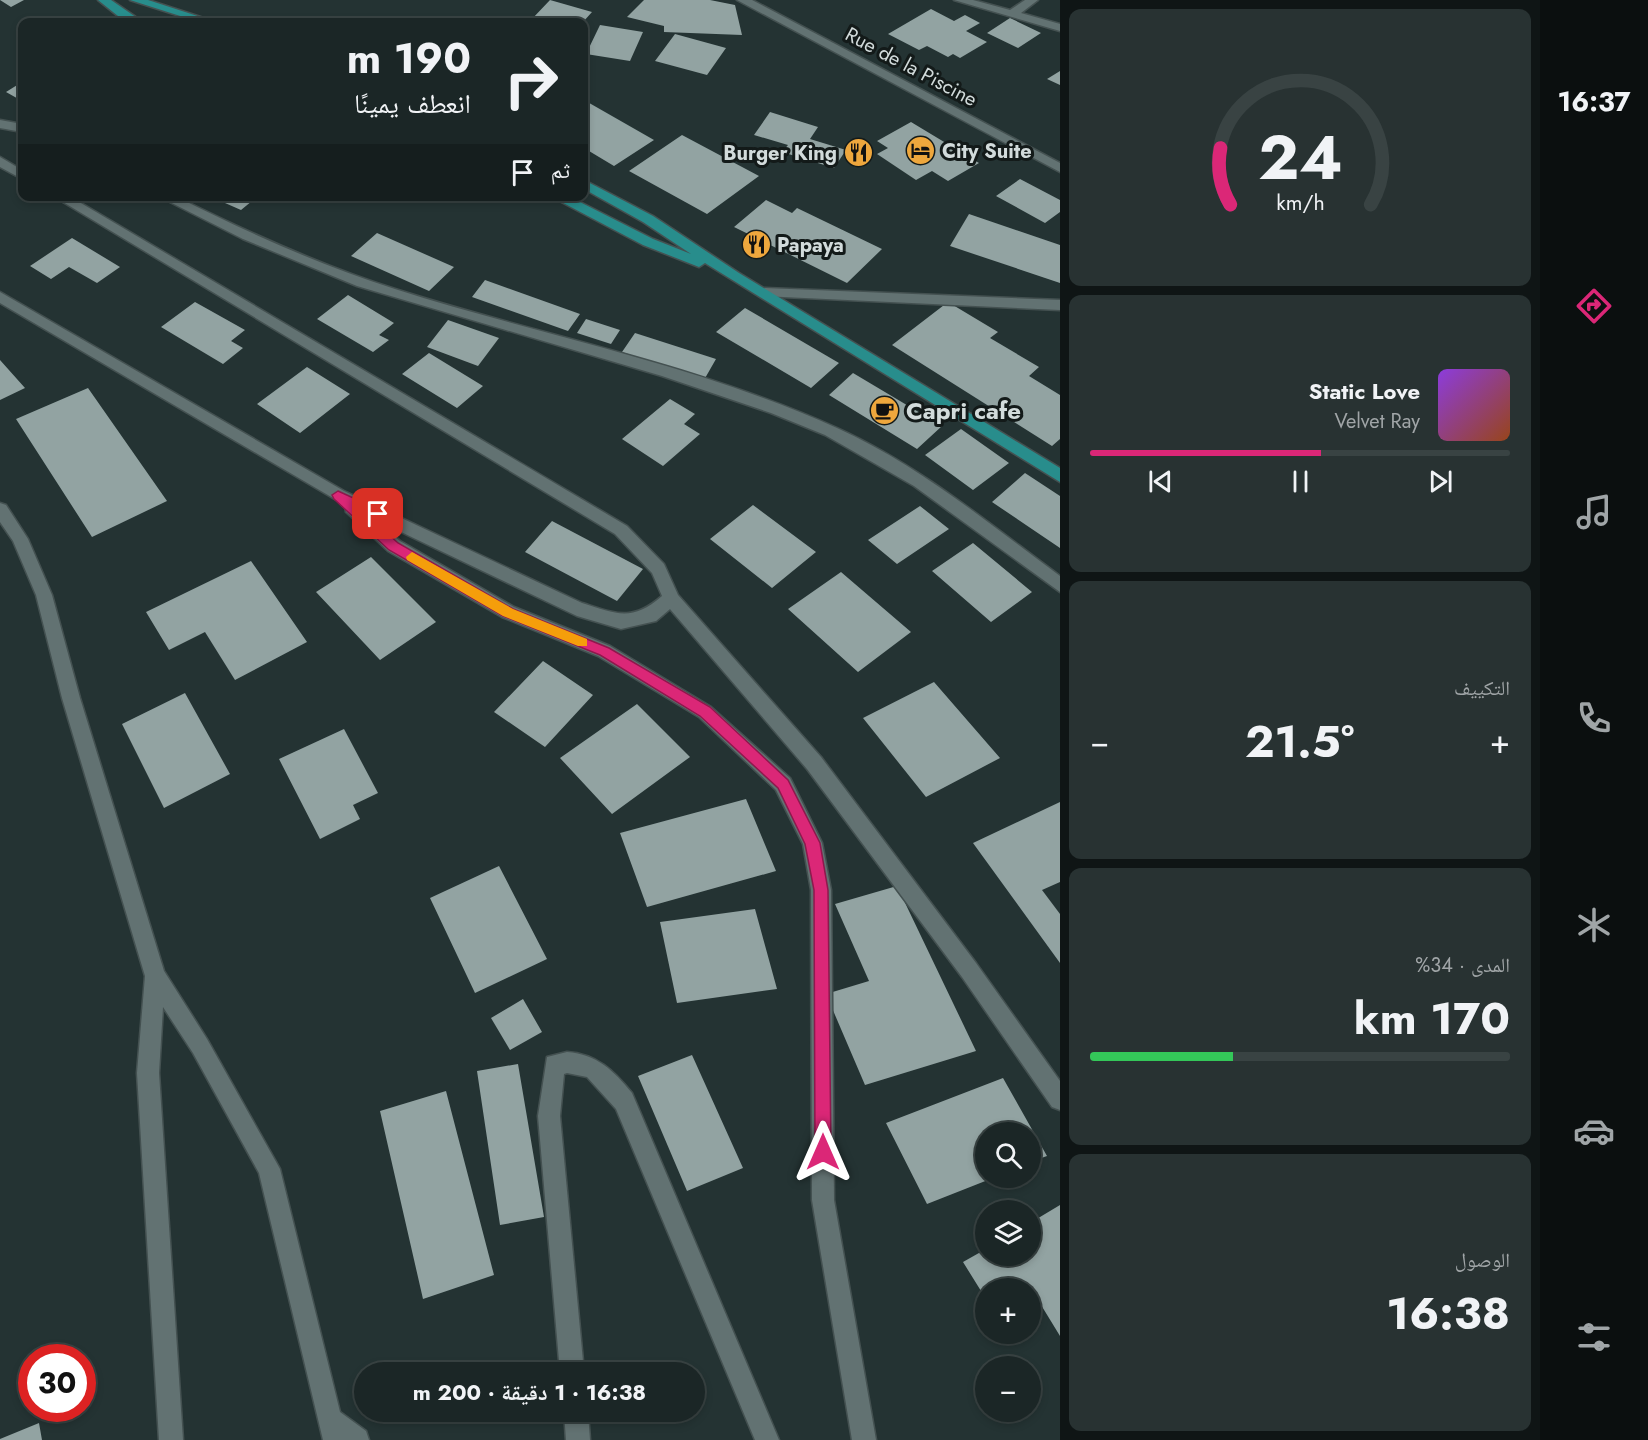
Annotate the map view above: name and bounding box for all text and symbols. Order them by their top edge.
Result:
street label: Rue de la Piscine [840,20,982,114]
text: 190 m [347,28,471,89]
icon: right [492,42,570,120]
text: 16:37 [1557,82,1631,121]
text: انعطف يمينًا [354,84,471,123]
text: 24 [1258,112,1342,202]
hotel icon: City Suite [905,135,937,167]
restaurant icon: Burger King [842,137,874,169]
place label: City Suite [942,137,1032,166]
place label: Burger King [723,139,837,168]
text: ثم [551,154,570,186]
icon: arrive [506,156,539,189]
text: km/h [1276,187,1324,218]
restaurant icon: Papaya [740,229,772,261]
place label: Papaya [777,231,844,260]
icon: directions [1573,285,1615,327]
text: Static Love [1309,375,1420,407]
place label: Capri cafe [906,393,1021,428]
cafe icon: Capri cafe [869,394,901,426]
text: Velvet Ray [1334,407,1420,436]
icon: previous [1144,465,1177,498]
icon: pause [1284,465,1317,498]
icon: next [1424,465,1457,498]
pin [352,488,403,539]
icon: music [1573,491,1615,533]
icon: arrive [361,497,394,530]
text: التكييف [1454,674,1510,703]
icon: phone [1573,697,1615,739]
text: 21.5° [1245,709,1354,774]
text: − [1090,718,1109,765]
text: + [1490,718,1510,765]
icon: climate [1573,904,1615,946]
text: المدى · 34% [1415,951,1510,980]
text: 170 km [1354,986,1510,1051]
icon: car [1573,1110,1615,1152]
position arrow [791,1120,855,1184]
map controls [975,1122,1041,1422]
button: search [975,1122,1041,1188]
button: layers [975,1200,1041,1266]
text: الوصول [1455,1246,1510,1275]
button: + [975,1278,1041,1344]
text: 16:38 [1386,1281,1510,1346]
icon: filters [1573,1316,1615,1358]
speed limit sign: 30 [18,1344,96,1422]
button: − [975,1356,1041,1422]
text: 16:38 · 1 دقيقة · 200 m [413,1376,646,1408]

